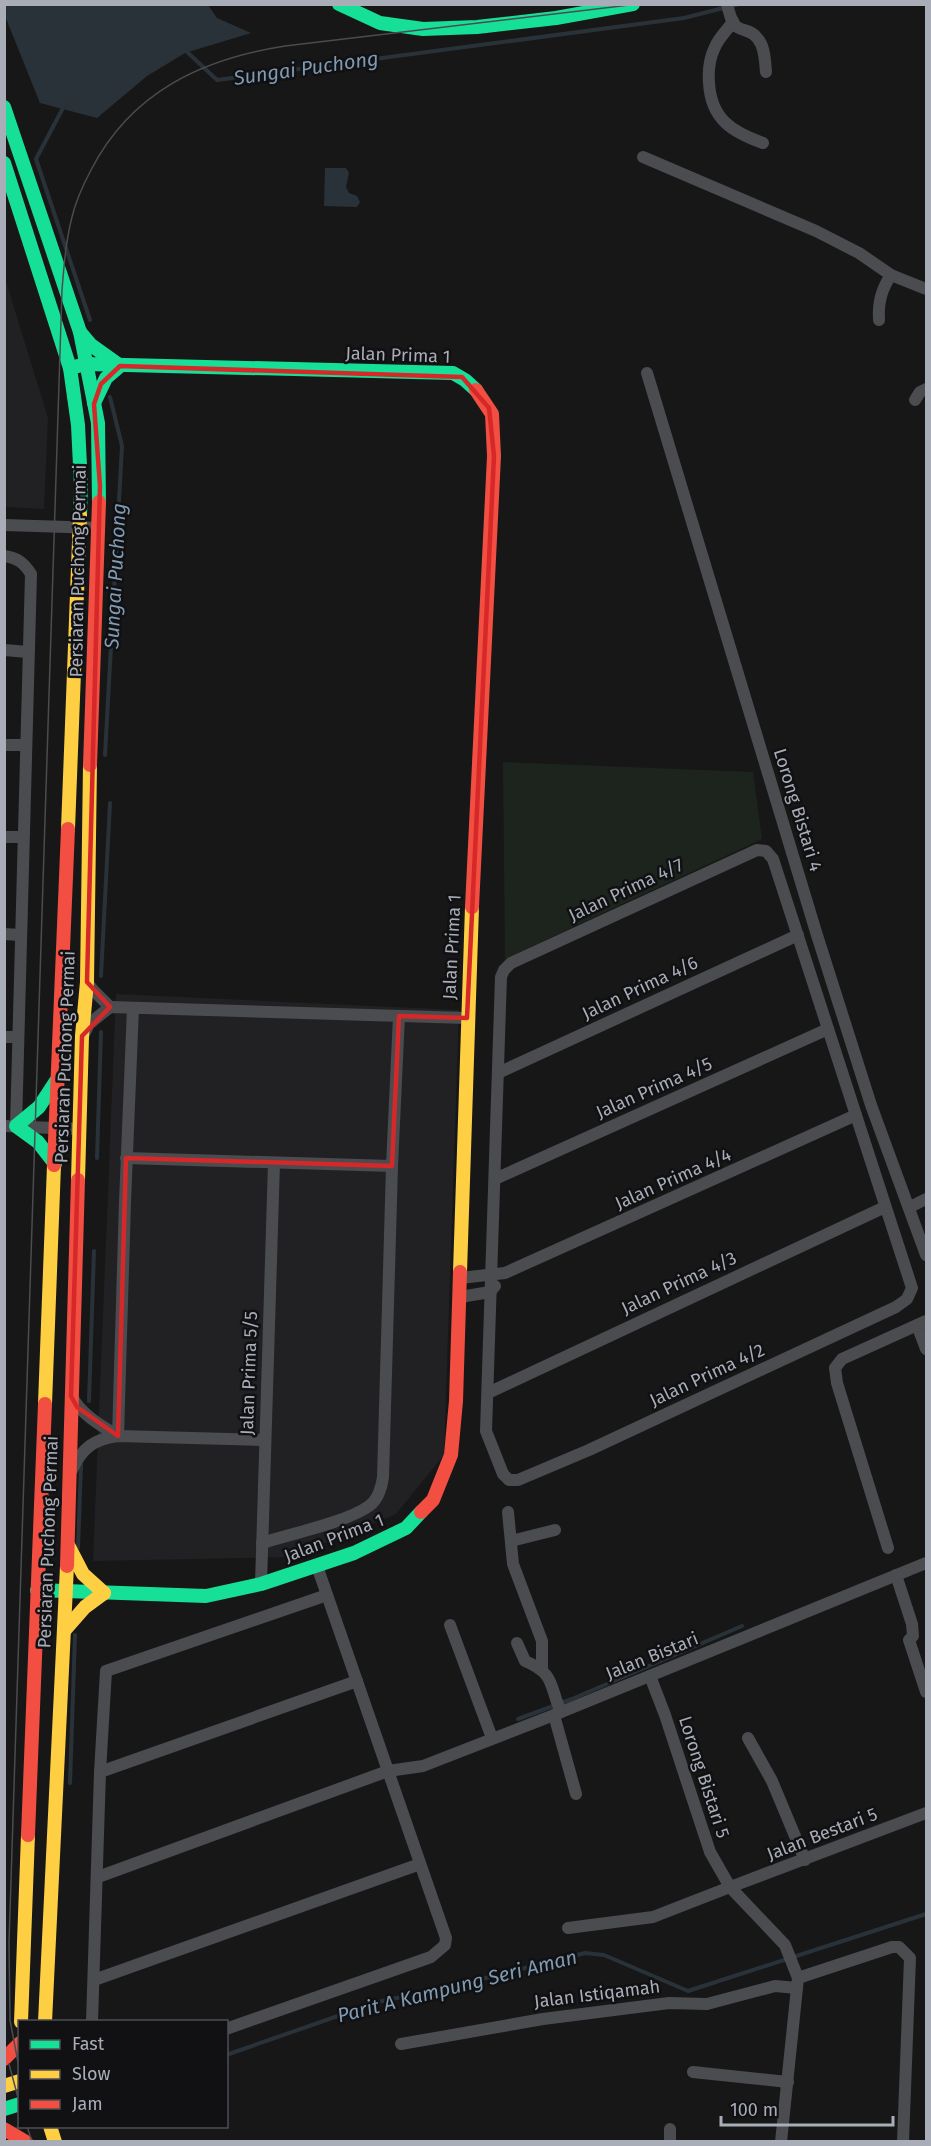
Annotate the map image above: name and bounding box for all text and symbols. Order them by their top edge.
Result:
water label: Sungai Puchong [231,46,380,90]
street label: Jalan Prima 1 [345,342,451,368]
street label: Persiaran Puchong Permai [65,464,91,678]
water label: Sungai Puchong [99,502,131,651]
street label: Lorong Bistari 4 [769,746,827,875]
street label: Jalan Prima 4/7 [565,854,687,926]
street label: Jalan Prima 1 [438,894,466,1000]
street label: Persiaran Puchong Permai [50,950,80,1164]
street label: Jalan Prima 4/6 [579,952,701,1024]
street label: Jalan Prima 4/5 [593,1053,715,1123]
street label: Jalan Prima 4/4 [612,1143,735,1214]
street label: Jalan Prima 4/3 [618,1247,740,1319]
street label: Jalan Prima 5/5 [236,1311,262,1435]
street label: Jalan Prima 4/2 [646,1339,768,1411]
street label: Persiaran Puchong Permai [33,1435,63,1649]
street label: Jalan Prima 1 [281,1509,387,1567]
street label: Jalan Bistari [602,1627,702,1685]
street label: Lorong Bistari 5 [674,1713,734,1841]
street label: Jalan Bestari 5 [764,1803,880,1865]
water label: Parit A Kampung Seri Aman [335,1945,579,2027]
street label: Jalan Istiqamah [533,1975,661,2013]
legend [18,2020,228,2128]
text: Fast [72,2033,105,2055]
text: Slow [72,2063,111,2085]
scale bar [721,2089,894,2127]
text: Jam [72,2093,103,2115]
text: 100 m [730,2099,778,2121]

